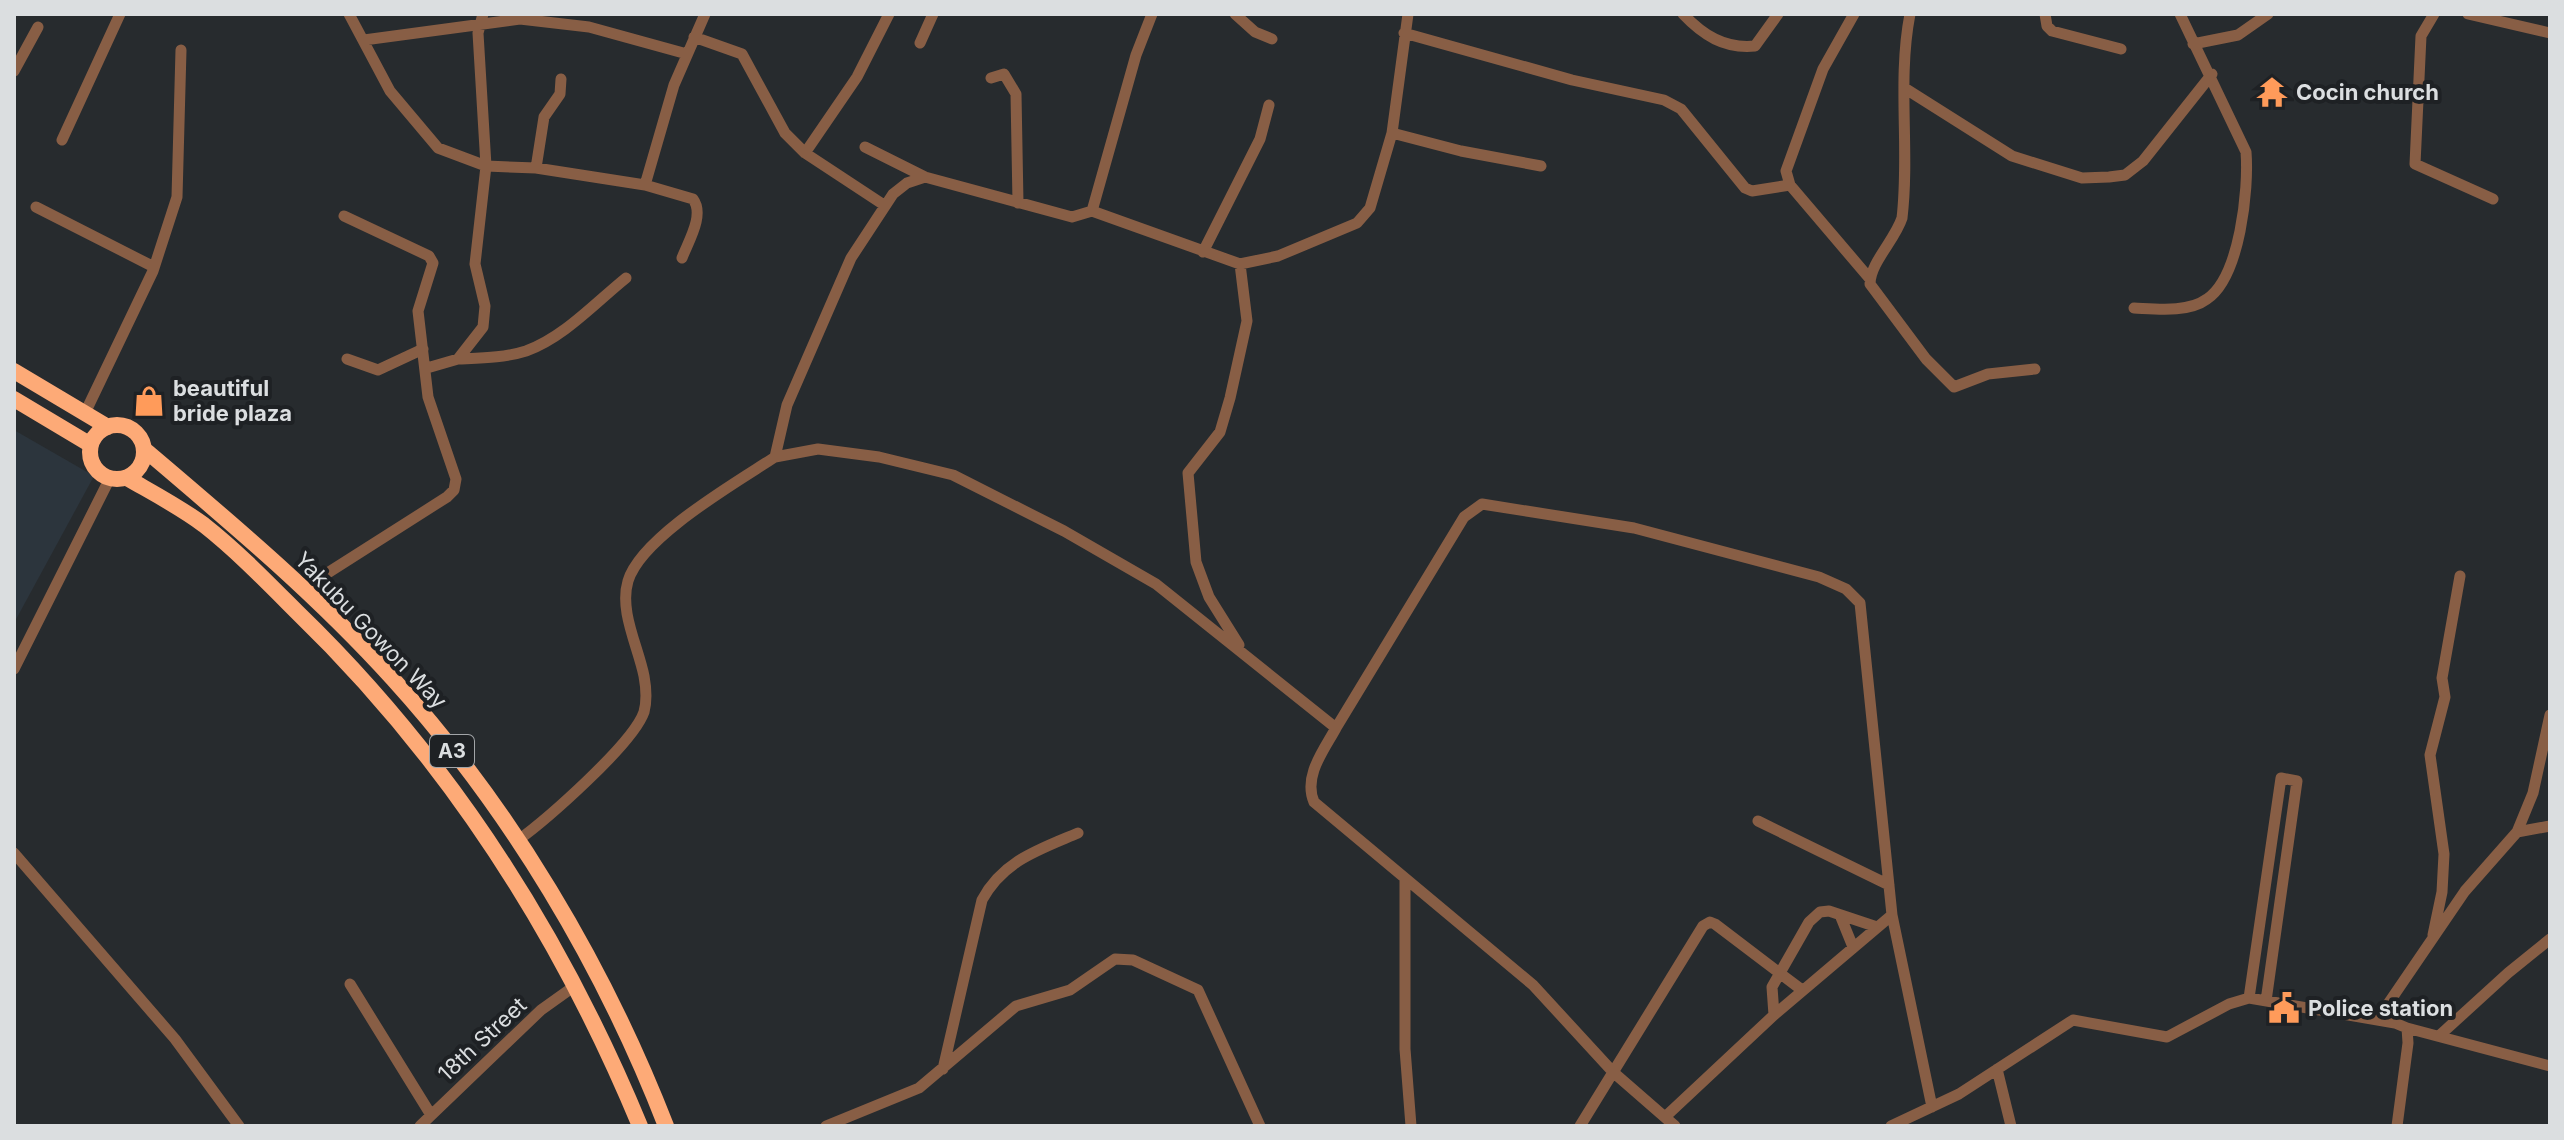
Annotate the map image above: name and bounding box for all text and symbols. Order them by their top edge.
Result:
temple icon: Cocin church [2255,75,2289,109]
place label: Cocin church [2296,79,2439,105]
place label: beautiful bride plaza [173,375,292,426]
shop icon: beautiful bride plaza [132,384,166,418]
street label: Yakubu Gowon Way [290,546,452,714]
road number: A3 [430,735,474,767]
public building icon: Police station [2267,991,2301,1025]
street label: 18th Street [433,992,531,1086]
place label: Police station [2308,995,2453,1021]

